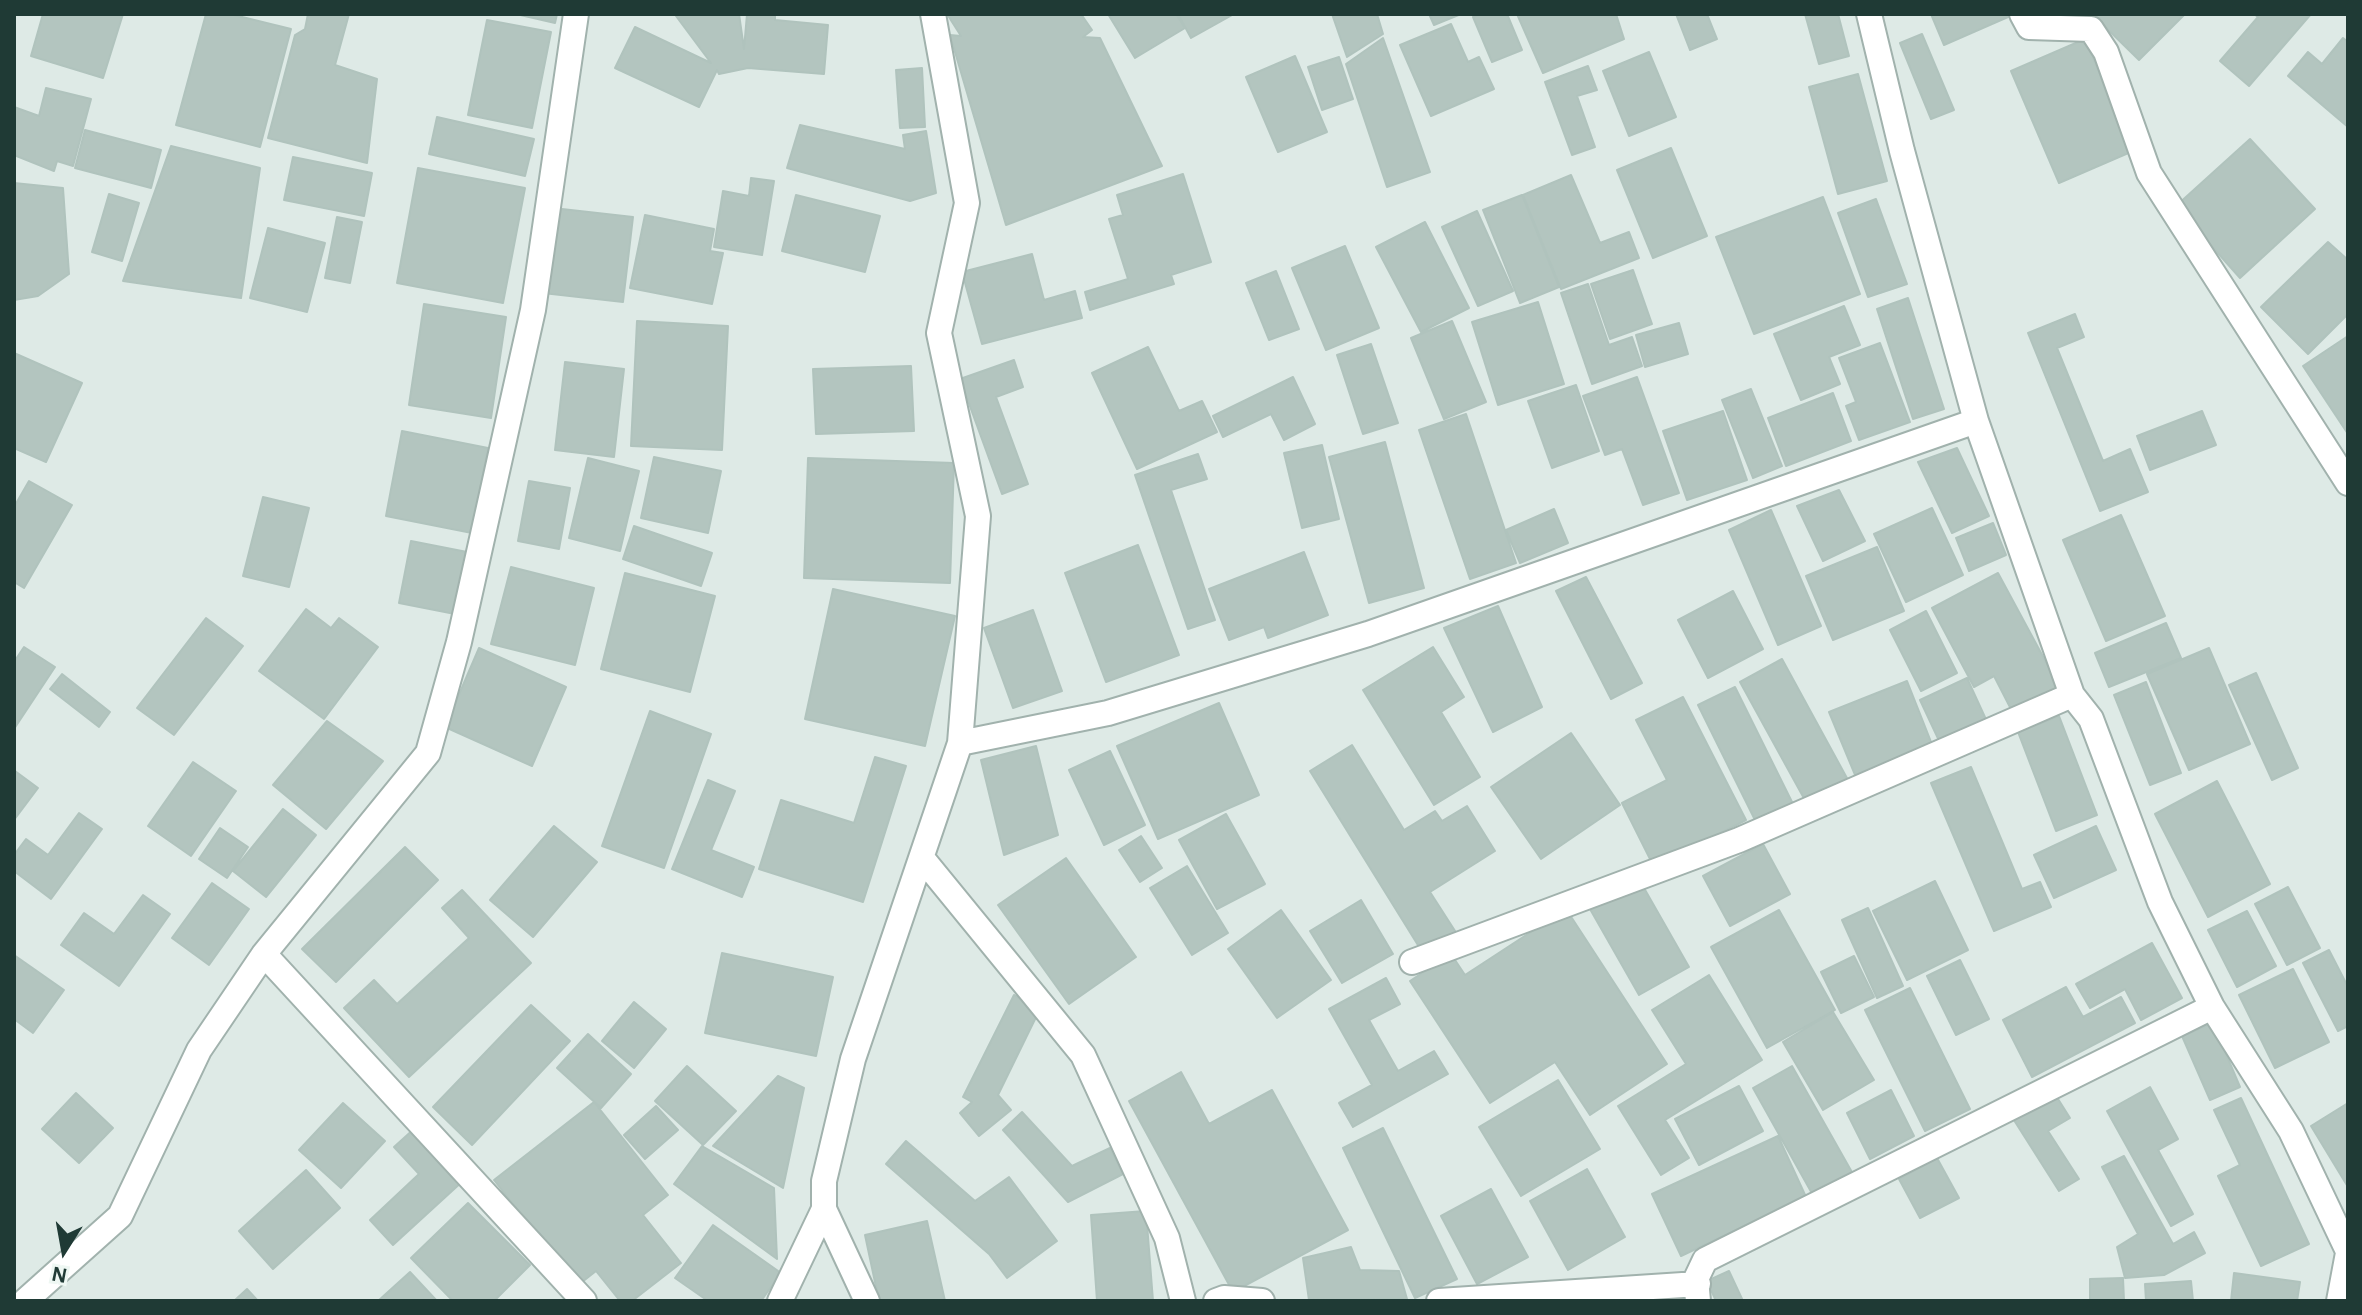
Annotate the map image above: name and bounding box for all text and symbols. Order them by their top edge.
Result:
north arrow [24,1211,104,1291]
text: N [50,1262,69,1287]

